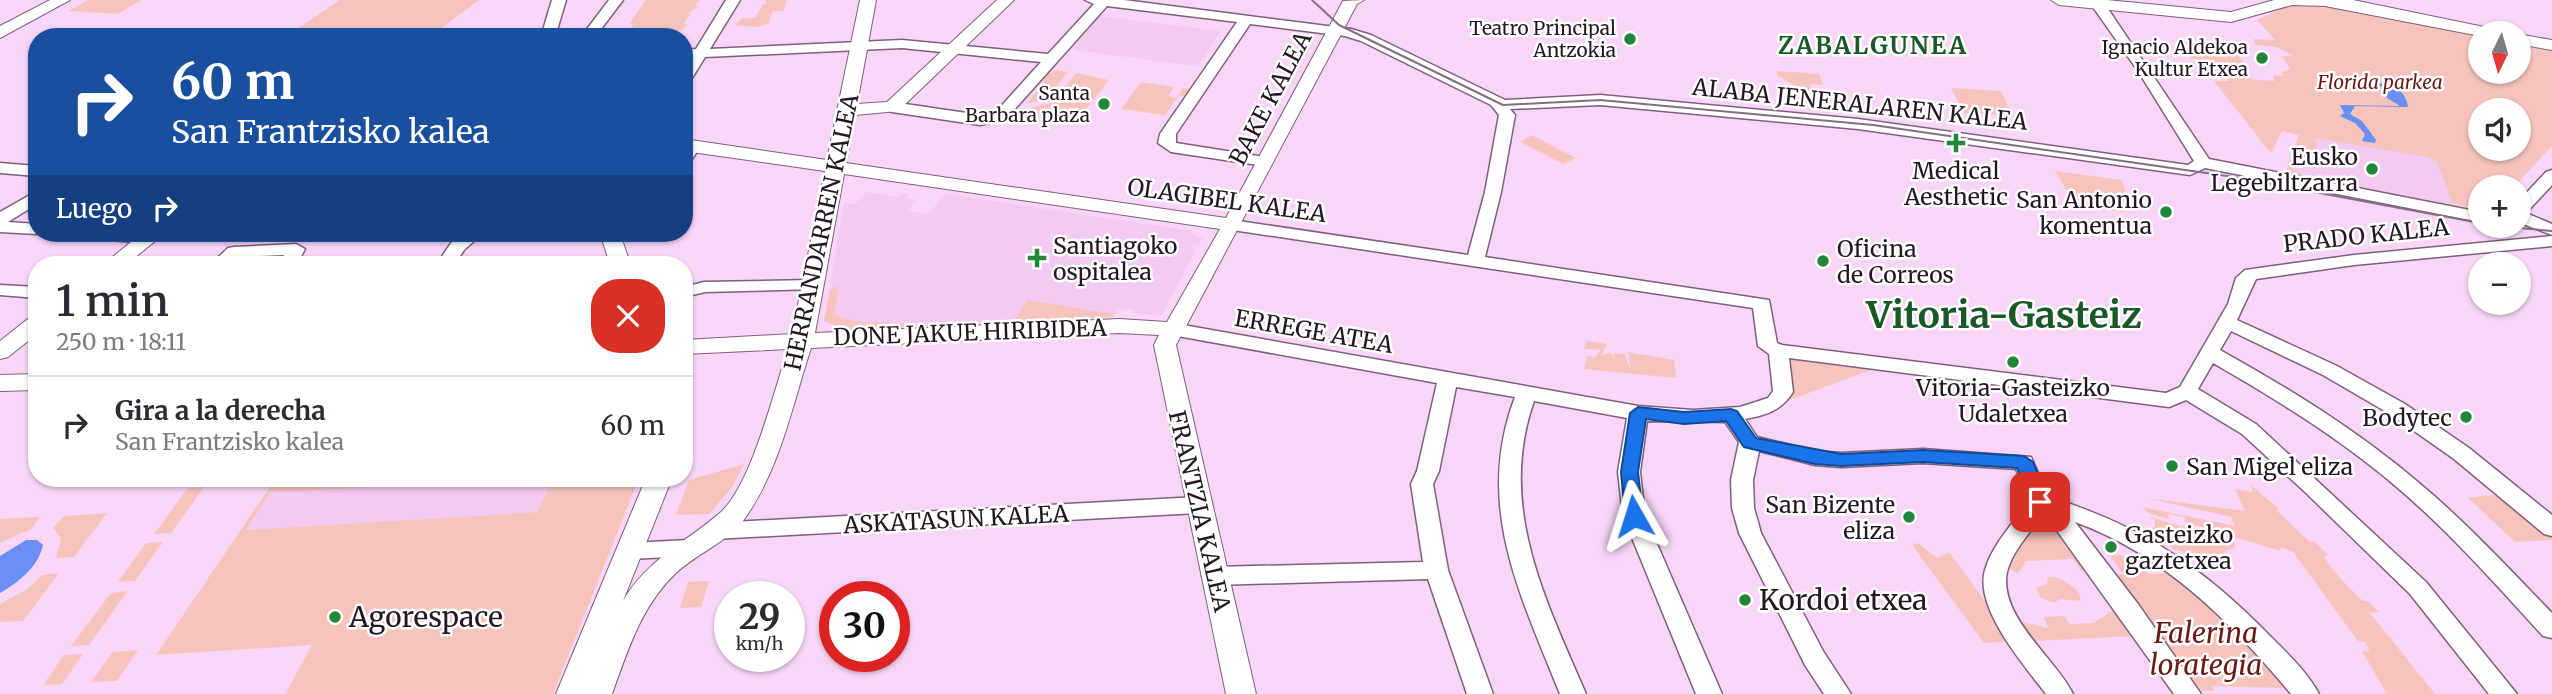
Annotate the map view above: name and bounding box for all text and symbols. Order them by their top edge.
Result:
place label: Teatro Principal Antzokia [1469,16,1616,62]
north arrow [2468,21,2530,84]
map controls [2468,21,2531,315]
street label: BAKE KALEA [1223,25,1318,170]
district label: ZABALGUNEA [1778,30,1968,61]
marker: Teatro Principal Antzokia [1622,31,1638,47]
place label: Ignacio Aldekoa Kultur Etxea [2101,35,2248,81]
marker: Ignacio Aldekoa Kultur Etxea [2254,50,2270,66]
text: 60 m [171,51,294,112]
icon: right [56,56,147,147]
park label: Florida parkea [2316,70,2443,94]
street label: ALABA JENERALAREN KALEA [1690,72,2030,136]
place label: Santa Barbara plaza [965,81,1090,127]
street label: HERRANDARREN KALEA [777,90,865,373]
marker: Santa Barbara plaza [1096,96,1112,112]
button: sound [2468,98,2531,161]
text: San Frantzisko kalea [171,112,490,152]
marker: Medical Aesthetic [1946,133,1966,153]
place label: Eusko Legebiltzarra [2211,142,2358,197]
place label: Medical Aesthetic [1903,156,2008,211]
marker: Eusko Legebiltzarra [2364,161,2380,177]
street label: OLAGIBEL KALEA [1126,172,1329,228]
button: + [2468,175,2531,238]
place label: San Antonio komentua [2016,185,2152,240]
icon: right [146,189,184,227]
text: Luego [56,192,132,225]
marker: San Antonio komentua [2158,204,2174,220]
street label: PRADO KALEA [2282,212,2451,258]
place label: Santiagoko ospitalea [1053,231,1177,286]
place label: Oficina de Correos [1837,234,1954,289]
marker: Santiagoko ospitalea [1027,248,1047,268]
button: − [2468,252,2531,315]
marker: Oficina de Correos [1815,253,1831,269]
text: 1 min [56,275,169,327]
button: close [591,279,665,353]
district label: Vitoria-Gasteiz [1865,292,2142,338]
street label: ERREGE ATEA [1233,303,1396,359]
street label: DONE JAKUE HIRIBIDEA [833,313,1108,351]
text: 250 m · 18:11 [56,327,186,356]
marker: Vitoria-Gasteizko Udaletxea [2005,354,2021,370]
place label: Vitoria-Gasteizko Udaletxea [1915,373,2110,428]
text: Gira a la derecha [115,394,326,427]
place label: Bodytec [2362,403,2452,432]
icon: right [56,406,94,444]
street label: FRANTZIA KALEA [1163,408,1237,615]
text: 60 m [601,409,665,442]
marker: Bodytec [2458,409,2474,425]
text: San Frantzisko kalea [115,427,344,456]
place label: San Migel eliza [2186,452,2353,481]
marker: San Migel eliza [2164,458,2180,474]
pin [2010,472,2070,532]
position arrow [1597,479,1671,553]
icon: arrive [2021,483,2059,521]
place label: San Bizente eliza [1765,490,1895,545]
street label: ASKATASUN KALEA [841,499,1070,539]
marker: San Bizente eliza [1901,509,1917,525]
place label: Gasteizko gaztetxea [2125,520,2233,575]
marker: Gasteizko gaztetxea [2103,539,2119,555]
speed limit sign: 30 [819,581,910,672]
place label: Kordoi etxea [1759,582,1927,618]
marker: Kordoi etxea [1737,592,1753,608]
text: 29 [739,595,780,639]
place label: Agorespace [348,599,503,635]
marker: Agorespace [327,609,343,625]
park label: Falerina lorategia [2150,615,2262,683]
text: km/h [736,632,783,655]

